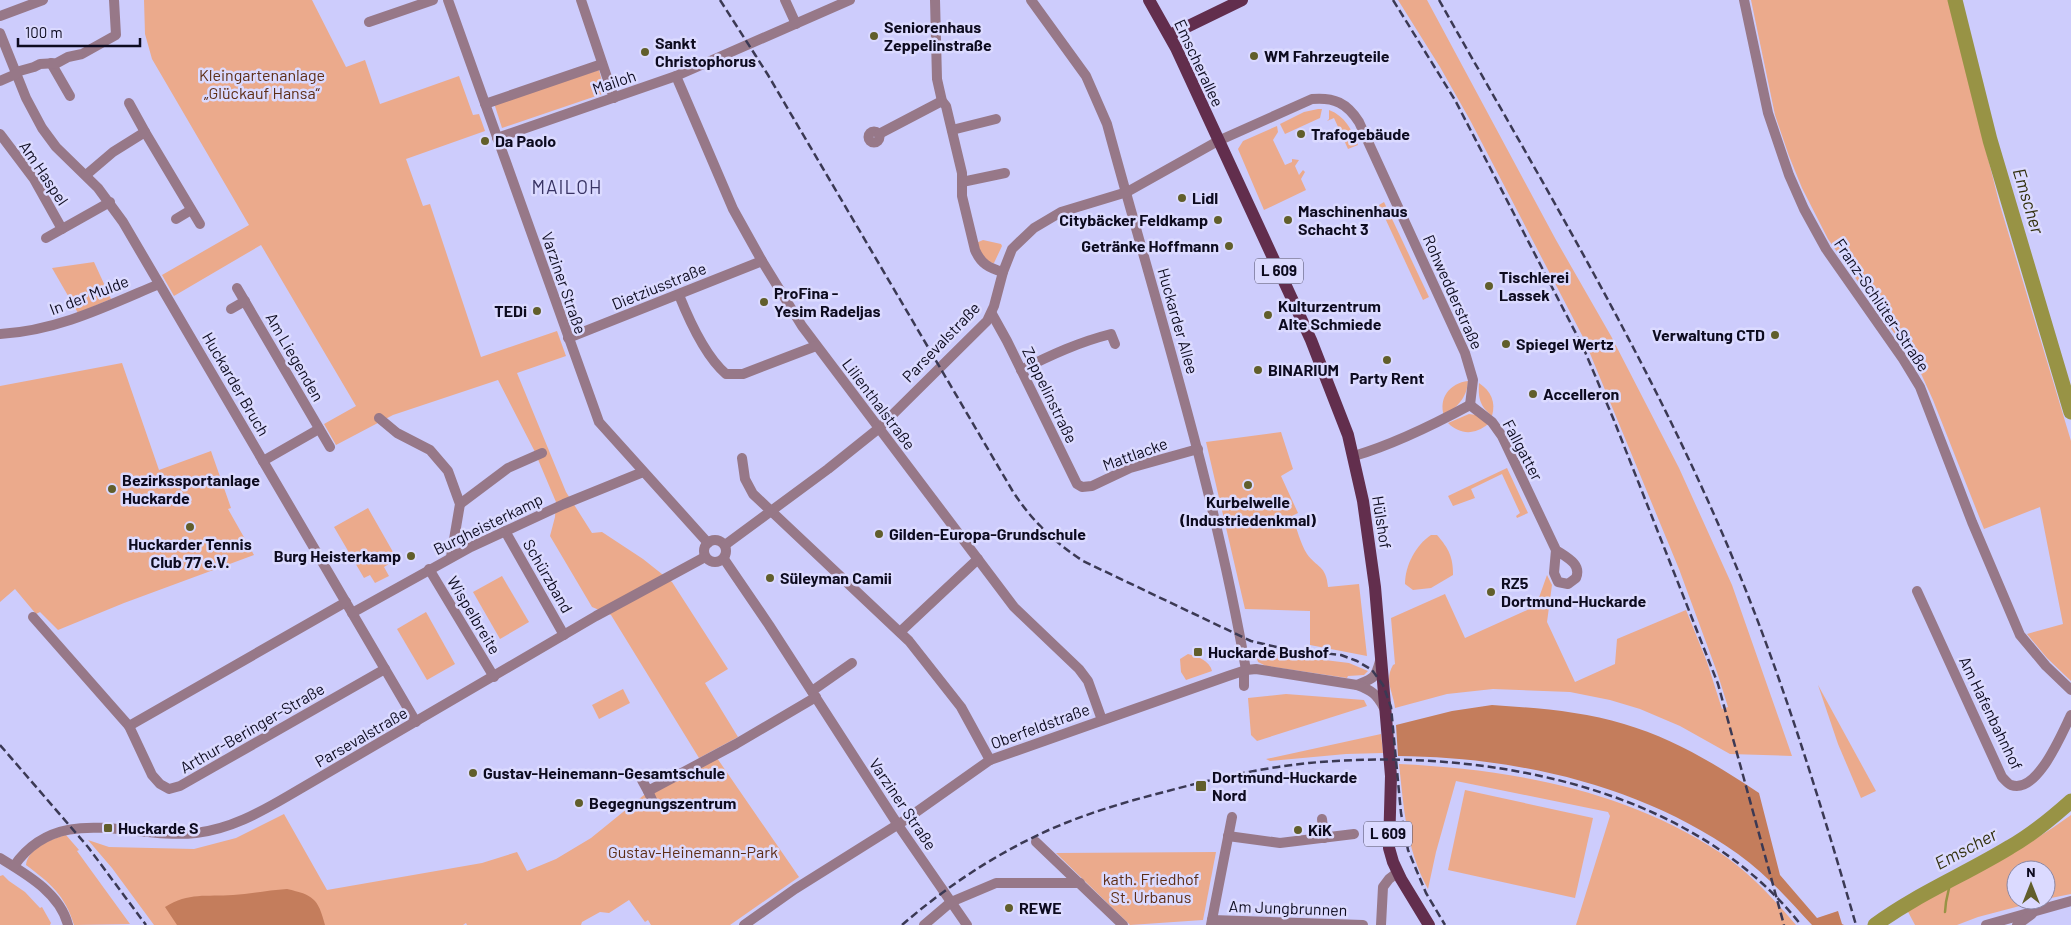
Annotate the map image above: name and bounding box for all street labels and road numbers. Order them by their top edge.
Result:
street label: Emscherallee [1171,16,1228,110]
street label: Mailoh [590,65,638,98]
street label: Am Haspel [16,137,73,208]
street label: Varziner Straße [538,229,591,336]
street label: Rohwedderstraße [1420,232,1487,352]
street label: Franz-Schlüter-Straße [1831,235,1934,375]
street label: Dietziusstraße [609,258,709,313]
road number: L 609 [1255,258,1303,284]
street label: Huckarder Allee [1154,266,1203,376]
street label: In der Mulde [47,271,131,318]
street label: Parsevalstraße [898,298,983,386]
street label: Am Liegenden [262,309,328,405]
street label: Huckarder Bruch [199,328,274,439]
street label: Zeppelinstraße [1019,344,1082,446]
street label: Lilienthalstraße [839,354,920,453]
street label: Fallgatter [1499,416,1548,484]
street label: Mattlacke [1100,433,1170,474]
street label: Burgheisterkamp [430,489,546,558]
street label: Hülshof [1369,494,1396,550]
street label: Schürzband [520,535,577,616]
street label: Wispelbreite [444,572,505,657]
street label: Am Hafenbahnhof [1956,653,2027,773]
street label: Arthur-Beringer-Straße [176,678,327,777]
street label: Oberfeldstraße [988,699,1092,752]
street label: Parsevalstraße [311,702,410,771]
street label: Varziner Straße [866,754,941,853]
road number: L 609 [1364,822,1412,846]
street label: Am Jungbrunnen [1228,896,1348,919]

